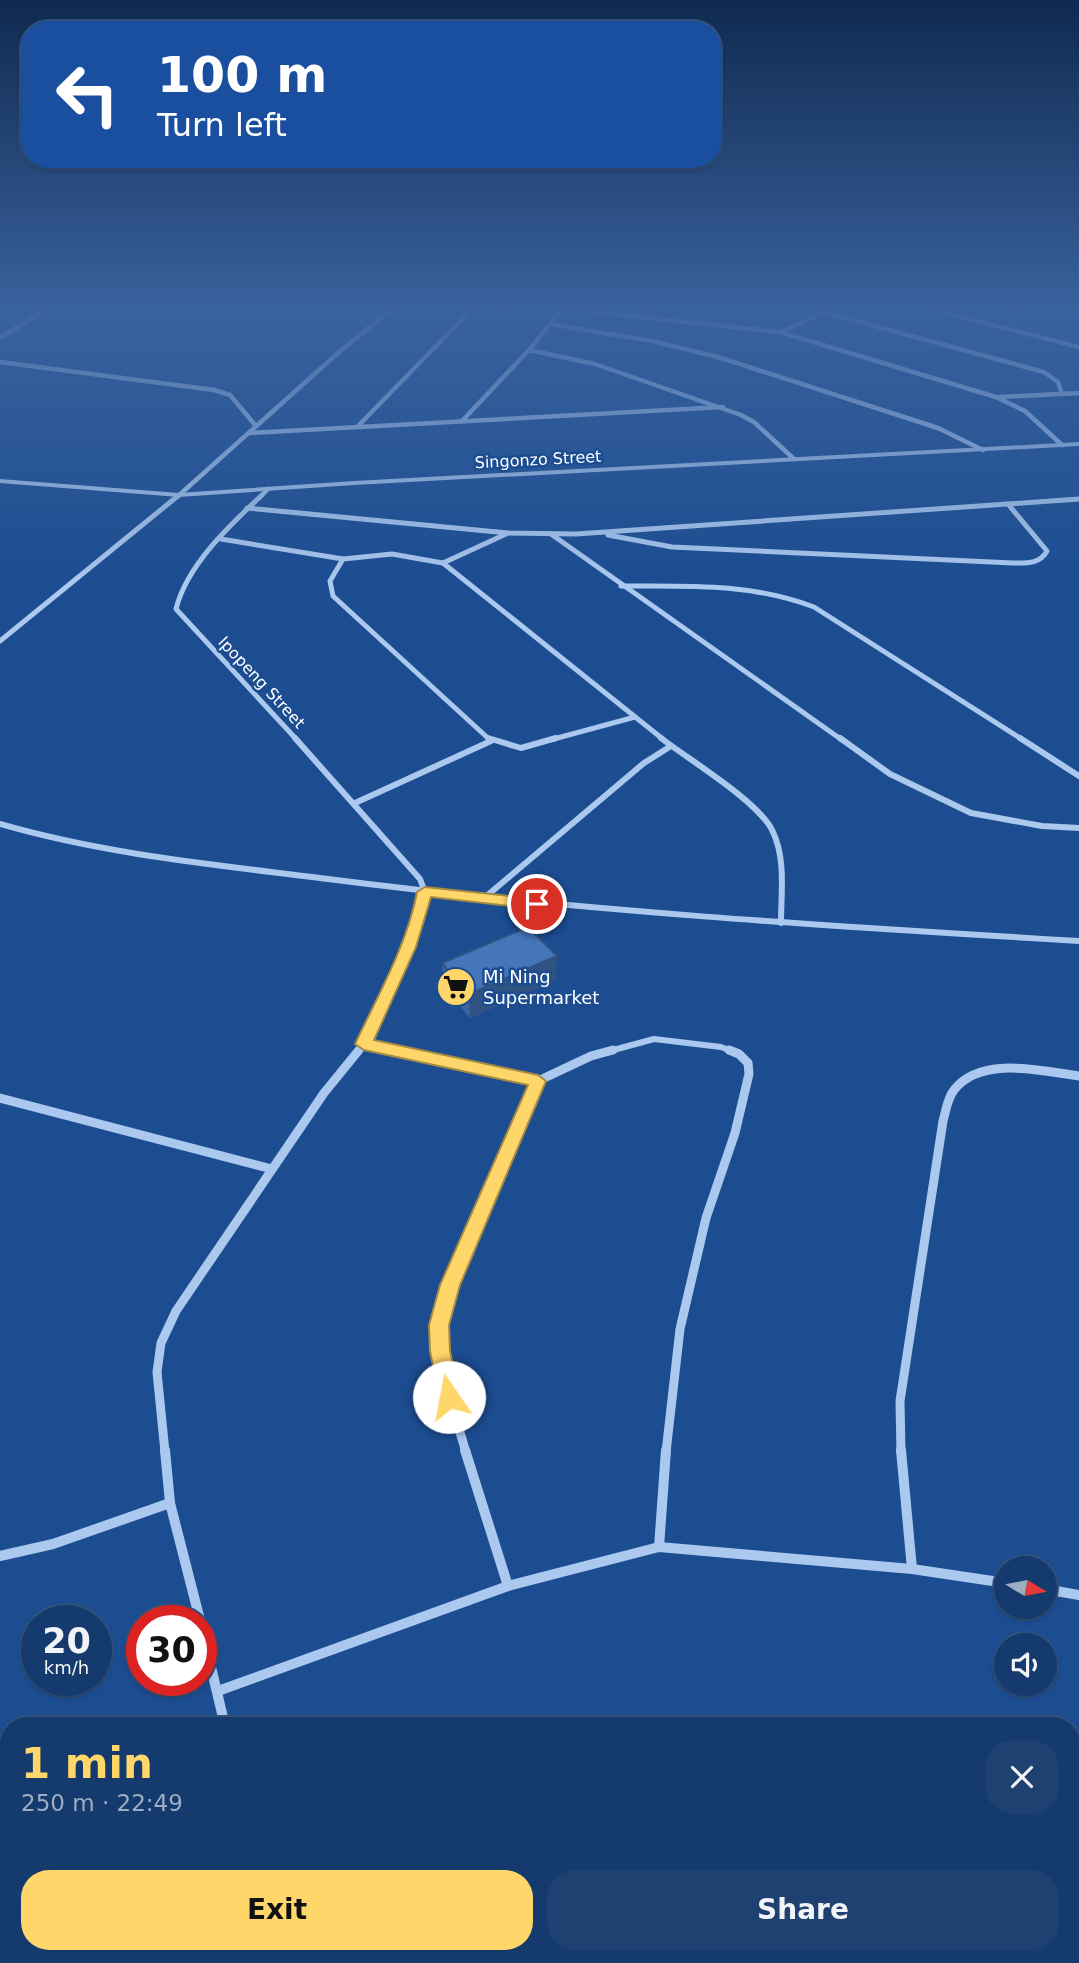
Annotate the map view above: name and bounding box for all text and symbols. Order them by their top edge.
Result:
text: 100 m [157,47,327,104]
icon: left [42,49,133,140]
text: Turn left [157,106,287,144]
street label: Singonzo Street [474,447,602,472]
street label: Ipopeng Street [214,632,309,732]
pin [507,874,567,934]
icon: arrive [518,885,556,923]
supermarket icon: Mi Ning Supermarket [435,966,477,1008]
place label: Mi Ning Supermarket [483,966,599,1008]
position arrow [412,1360,486,1434]
north arrow [994,1556,1057,1619]
map controls [994,1556,1057,1696]
speed limit sign: 30 [126,1605,217,1696]
text: 20 [42,1621,91,1661]
button: sound [994,1633,1057,1696]
text: km/h [44,1657,89,1678]
text: 1 min [21,1739,153,1788]
button: close [985,1740,1059,1814]
text: 250 m · 22:49 [21,1790,183,1816]
button: Exit [21,1870,533,1950]
button: Share [547,1870,1059,1950]

